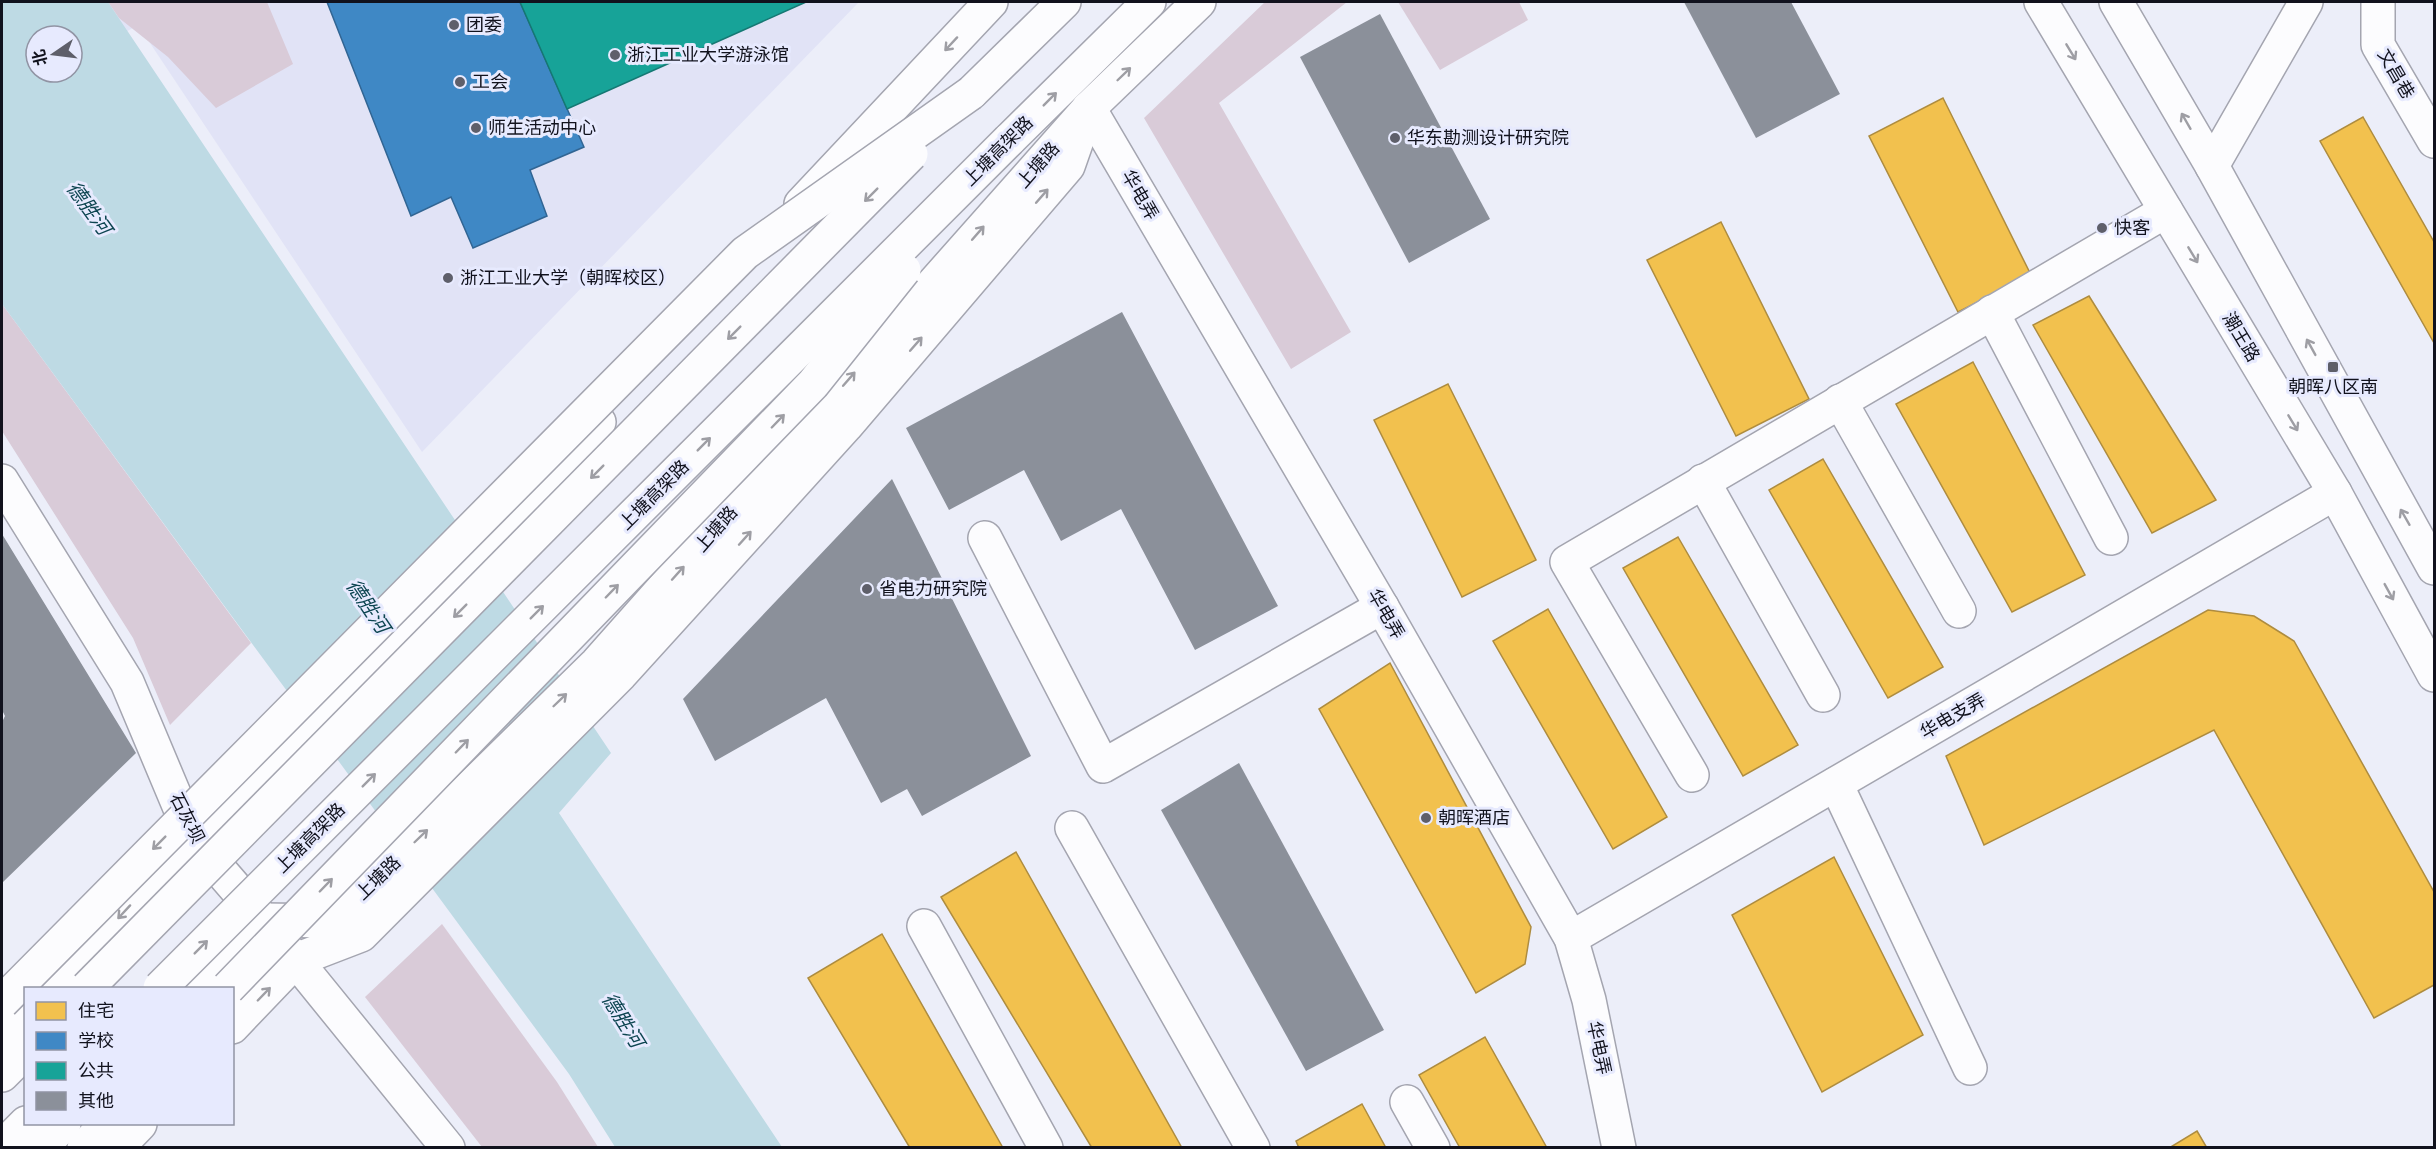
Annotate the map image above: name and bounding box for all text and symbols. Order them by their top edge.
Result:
place label: 团委 [466,12,502,36]
marker: 团委 [447,18,461,32]
north arrow [24,24,84,84]
one-way arrow [943,36,958,51]
place label: 浙江工业大学游泳馆 [627,42,789,66]
one-way arrow [2066,43,2078,60]
street label: 文昌巷 [2373,44,2421,103]
text: 北 [27,47,52,68]
marker: 浙江工业大学游泳馆 [608,48,622,62]
one-way arrow [1116,67,1131,81]
place label: 工会 [472,69,508,93]
marker: 工会 [453,75,467,89]
one-way arrow [1043,91,1058,106]
street label: 上塘高架路 [957,110,1038,191]
one-way arrow [2179,113,2191,130]
place label: 师生活动中心 [488,115,596,139]
marker: 师生活动中心 [469,121,483,135]
place label: 华东勘测设计研究院 [1407,125,1569,149]
marker: 华东勘测设计研究院 [1388,131,1402,145]
street label: 上塘路 [1010,136,1064,193]
street label: 华电弄 [1117,165,1165,224]
water label: 德胜河 [61,176,120,243]
one-way arrow [864,187,879,202]
one-way arrow [1035,189,1049,204]
place label: 快客 [2114,215,2150,239]
marker: 快客 [2095,221,2109,235]
one-way arrow [971,226,985,241]
one-way arrow [2187,246,2199,263]
place label: 浙江工业大学（朝晖校区） [460,265,676,289]
marker: 浙江工业大学（朝晖校区） [441,271,455,285]
street label: 潮王路 [2218,307,2266,366]
one-way arrow [727,326,742,341]
one-way arrow [909,336,922,352]
one-way arrow [2305,338,2316,356]
marker: 朝晖八区南 [2326,360,2340,374]
one-way arrow [842,372,856,387]
place label: 朝晖八区南 [2288,374,2378,398]
one-way arrow [770,413,785,428]
one-way arrow [2287,414,2299,431]
one-way arrow [697,437,712,452]
street label: 上塘高架路 [613,454,694,535]
one-way arrow [590,465,605,480]
street label: 上塘路 [688,500,742,557]
one-way arrow [2399,509,2411,526]
one-way arrow [738,530,752,545]
one-way arrow [671,565,685,580]
water label: 德胜河 [340,573,399,641]
place label: 省电力研究院 [879,576,987,600]
marker: 省电力研究院 [860,582,874,596]
one-way arrow [605,583,620,598]
one-way arrow [2383,583,2395,600]
street label: 华电弄 [1363,584,1411,643]
one-way arrow [453,603,467,618]
one-way arrow [529,605,544,619]
street label: 华电支弄 [1915,687,1990,744]
one-way arrow [552,693,567,707]
one-way arrow [455,738,469,753]
one-way arrow [361,772,376,787]
street label: 石灰坝 [165,788,211,847]
street label: 上塘高架路 [269,797,350,878]
place label: 朝晖酒店 [1438,805,1510,829]
marker: 朝晖酒店 [1419,811,1433,825]
one-way arrow [413,829,428,844]
one-way arrow [152,836,167,850]
street label: 上塘路 [350,850,405,905]
one-way arrow [319,878,333,893]
one-way arrow [117,904,131,919]
one-way arrow [194,940,209,955]
one-way arrow [257,986,271,1001]
legend [24,987,234,1125]
water label: 德胜河 [596,987,653,1056]
text: 住宅 [78,998,114,1022]
street label: 华电弄 [1583,1019,1617,1077]
text: 学校 [78,1028,114,1052]
text: 公共 [78,1058,114,1082]
text: 其他 [78,1088,114,1112]

